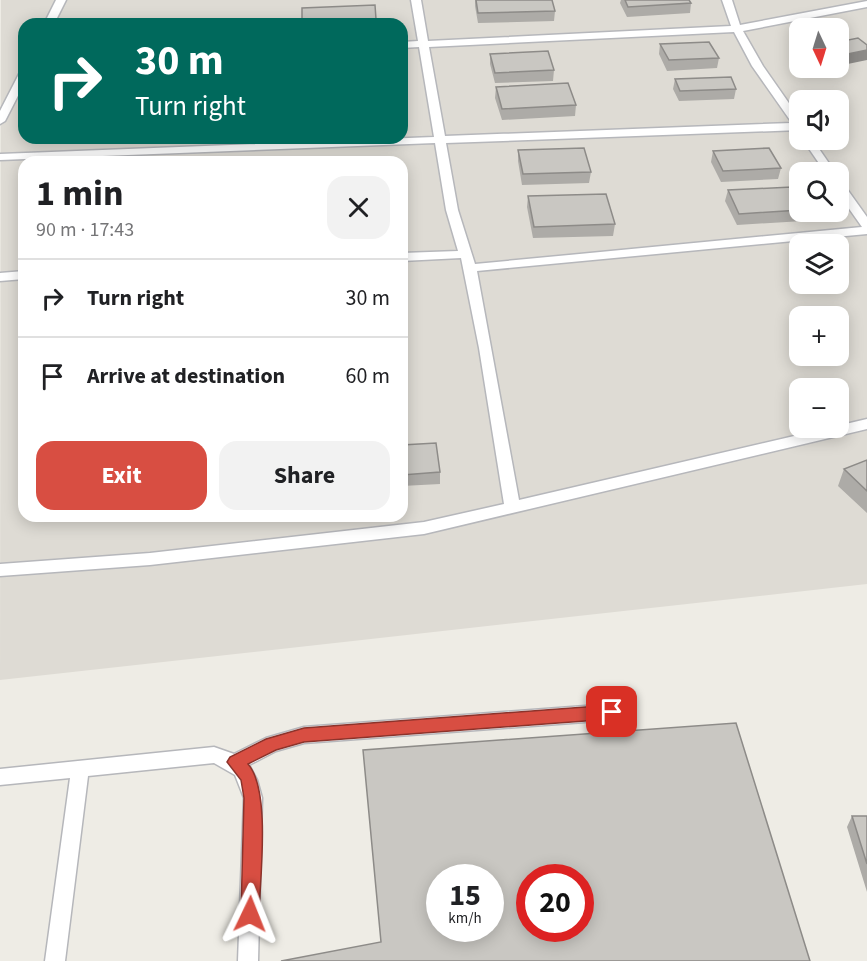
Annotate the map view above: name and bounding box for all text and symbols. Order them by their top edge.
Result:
north arrow [789,18,849,78]
map controls [789,18,849,438]
text: 30 m [135,31,224,91]
icon: right [36,42,114,120]
text: Turn right [135,87,246,126]
button: sound [789,90,849,150]
button: search [789,162,849,222]
text: 1 min [36,168,124,219]
button: close [327,176,390,239]
text: 90 m · 17:43 [36,216,134,244]
button: layers [789,234,849,294]
icon: right [36,282,69,315]
text: Turn right [87,282,184,314]
text: 30 m [345,282,390,314]
button: + [789,306,849,366]
icon: arrive [36,360,69,393]
text: Arrive at destination [87,360,285,392]
text: 60 m [345,360,390,392]
button: − [789,378,849,438]
button: Exit [36,441,207,510]
button: Share [219,441,390,510]
pin [586,686,637,737]
icon: arrive [595,695,628,728]
speed limit sign: 20 [516,864,594,942]
text: 15 [449,874,481,917]
position arrow [218,882,282,946]
text: km/h [448,908,482,929]

